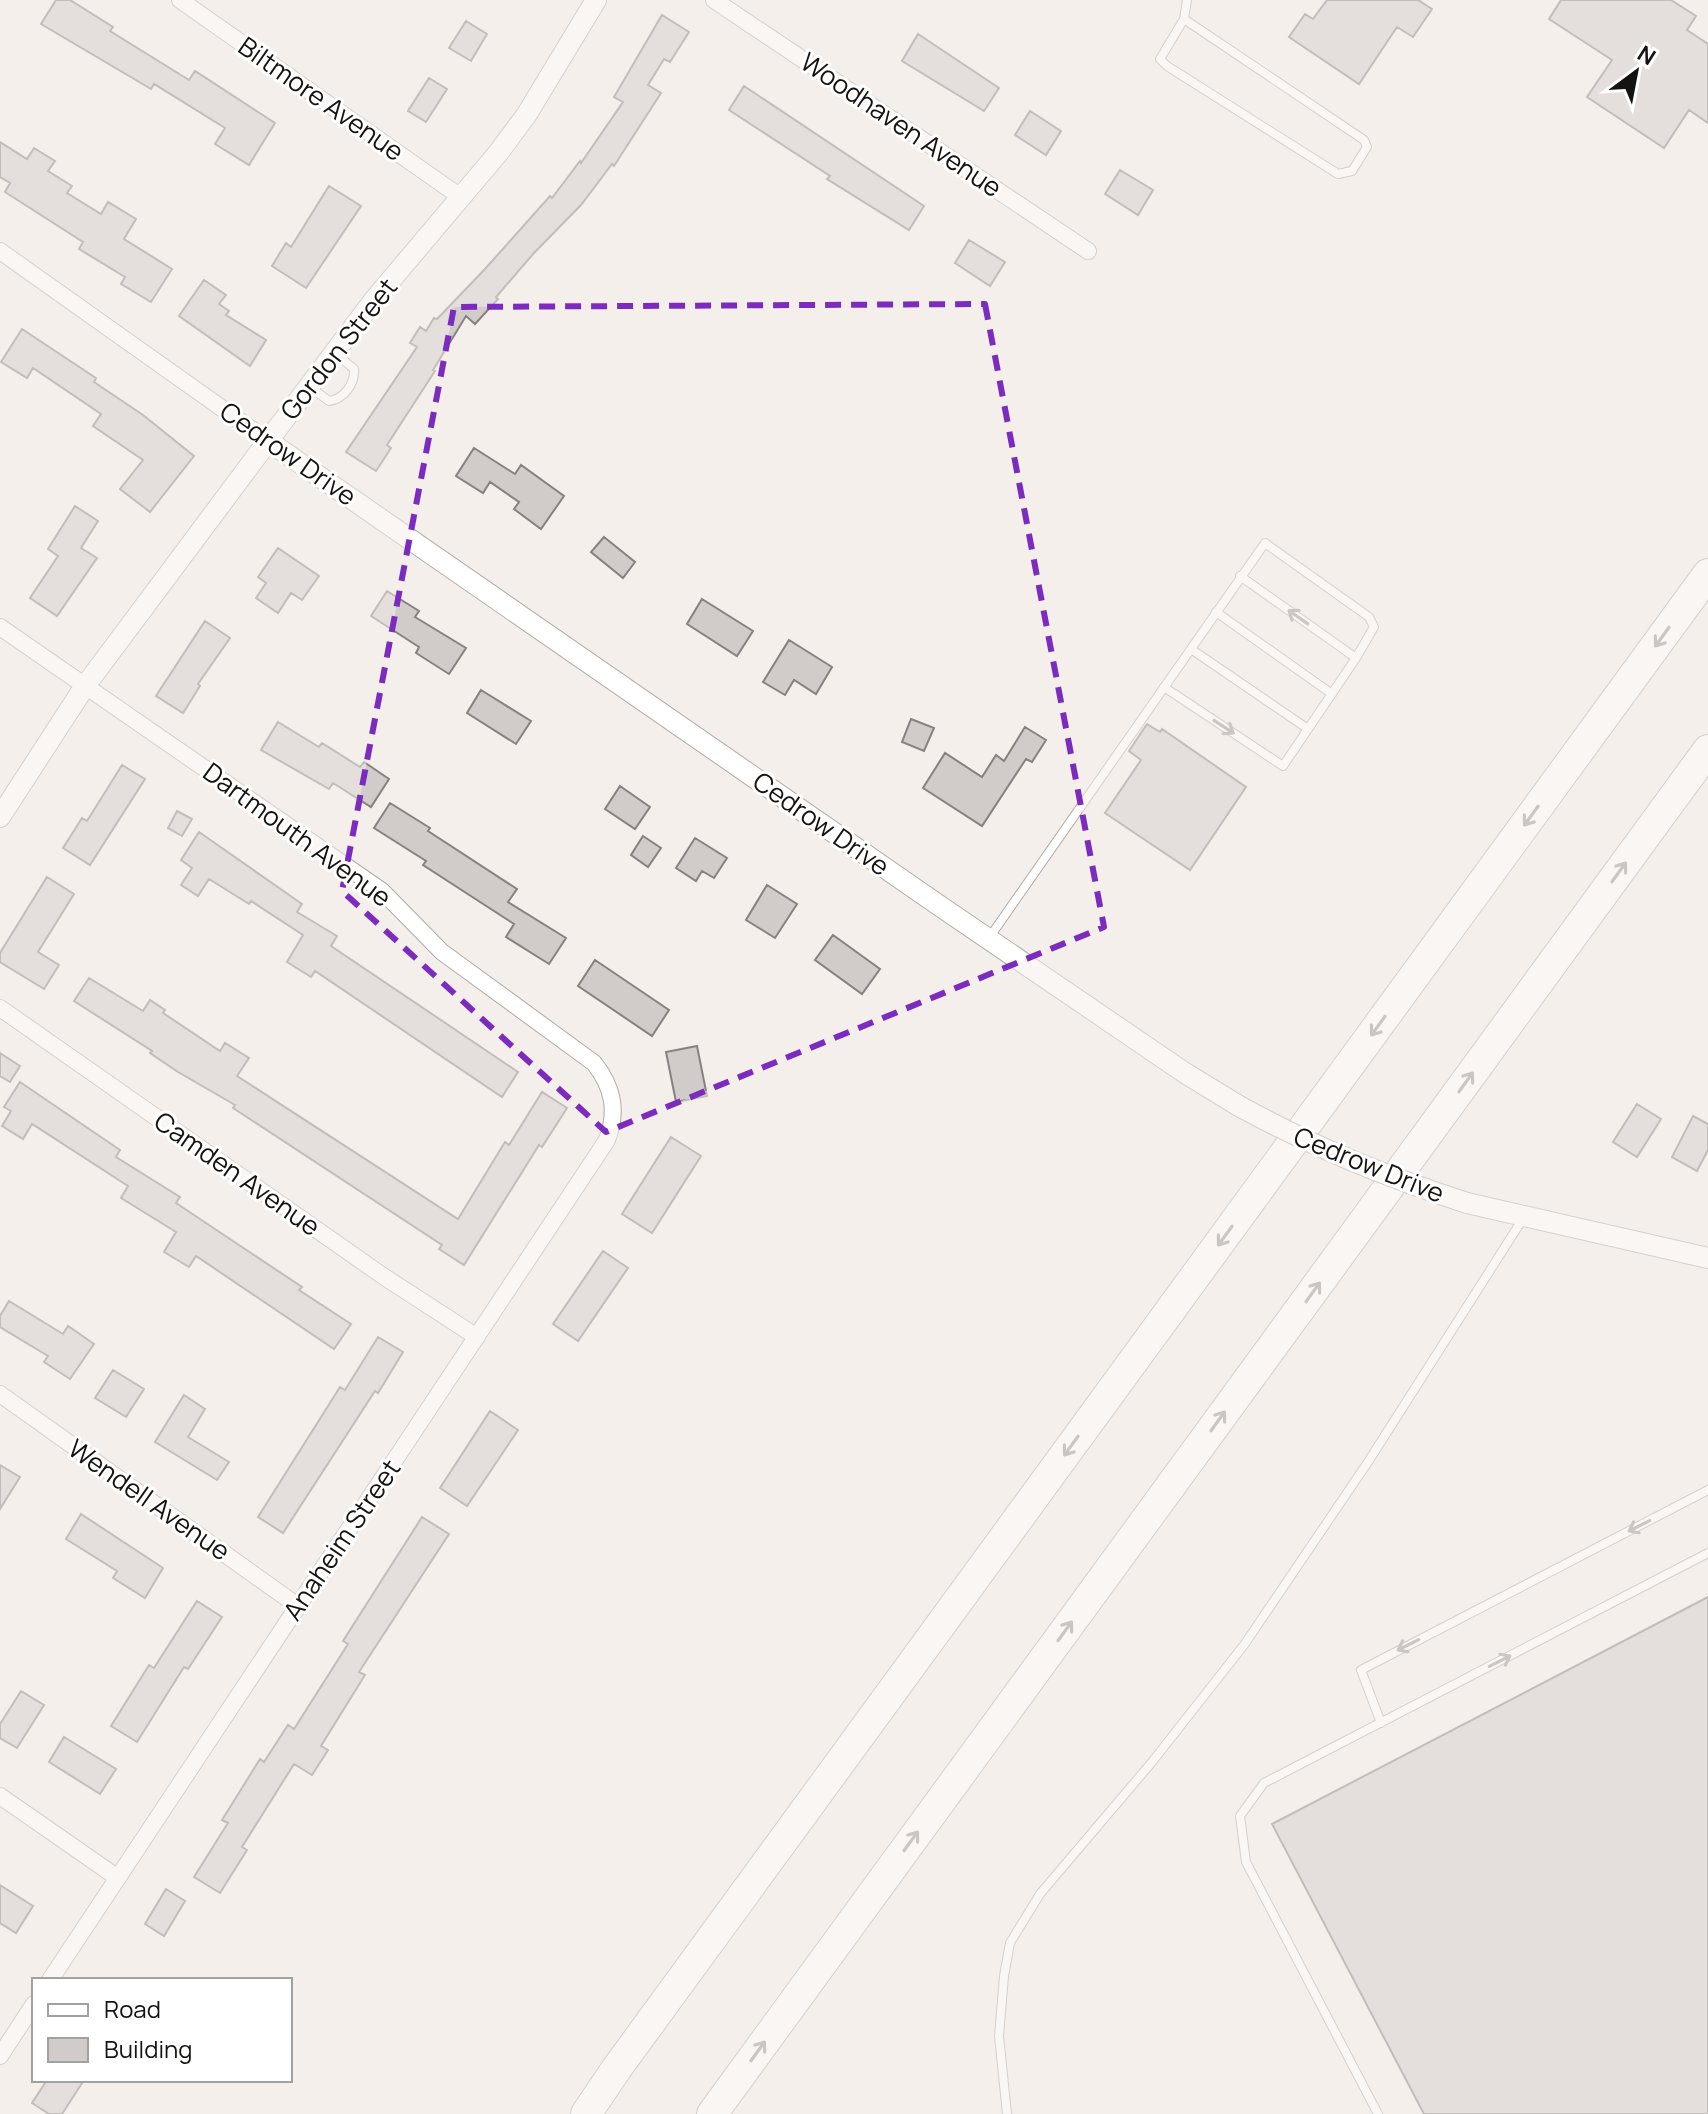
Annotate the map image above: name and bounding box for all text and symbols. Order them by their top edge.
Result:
street label: Biltmore Avenue [232,28,412,169]
north arrow [1596,32,1676,112]
text: N [1632,38,1661,72]
street label: Woodhaven Avenue [794,43,1009,205]
street label: Gordon Street [272,270,405,427]
street label: Cedrow Drive [213,393,364,514]
one-way arrow [1288,609,1310,625]
one-way arrow [1654,626,1671,647]
one-way arrow [1212,718,1234,735]
street label: Dartmouth Avenue [196,754,399,915]
street label: Cedrow Drive [746,763,897,884]
one-way arrow [1523,805,1540,826]
one-way arrow [1611,861,1628,883]
one-way arrow [1370,1015,1387,1036]
one-way arrow [1458,1071,1474,1093]
street label: Camden Avenue [147,1103,328,1244]
street label: Cedrow Drive [1289,1118,1450,1211]
one-way arrow [1216,1225,1233,1246]
one-way arrow [1304,1281,1321,1303]
one-way arrow [1210,1411,1226,1433]
street label: Wendell Avenue [61,1430,238,1568]
one-way arrow [1063,1435,1080,1456]
street label: Anaheim Street [274,1452,408,1627]
one-way arrow [1627,1518,1651,1534]
one-way arrow [1056,1621,1073,1642]
one-way arrow [1396,1638,1420,1654]
one-way arrow [1487,1653,1511,1669]
one-way arrow [903,1831,920,1852]
legend [32,1978,292,2082]
text: Road [104,1992,161,2025]
text: Building [104,2032,192,2065]
one-way arrow [749,2041,766,2062]

